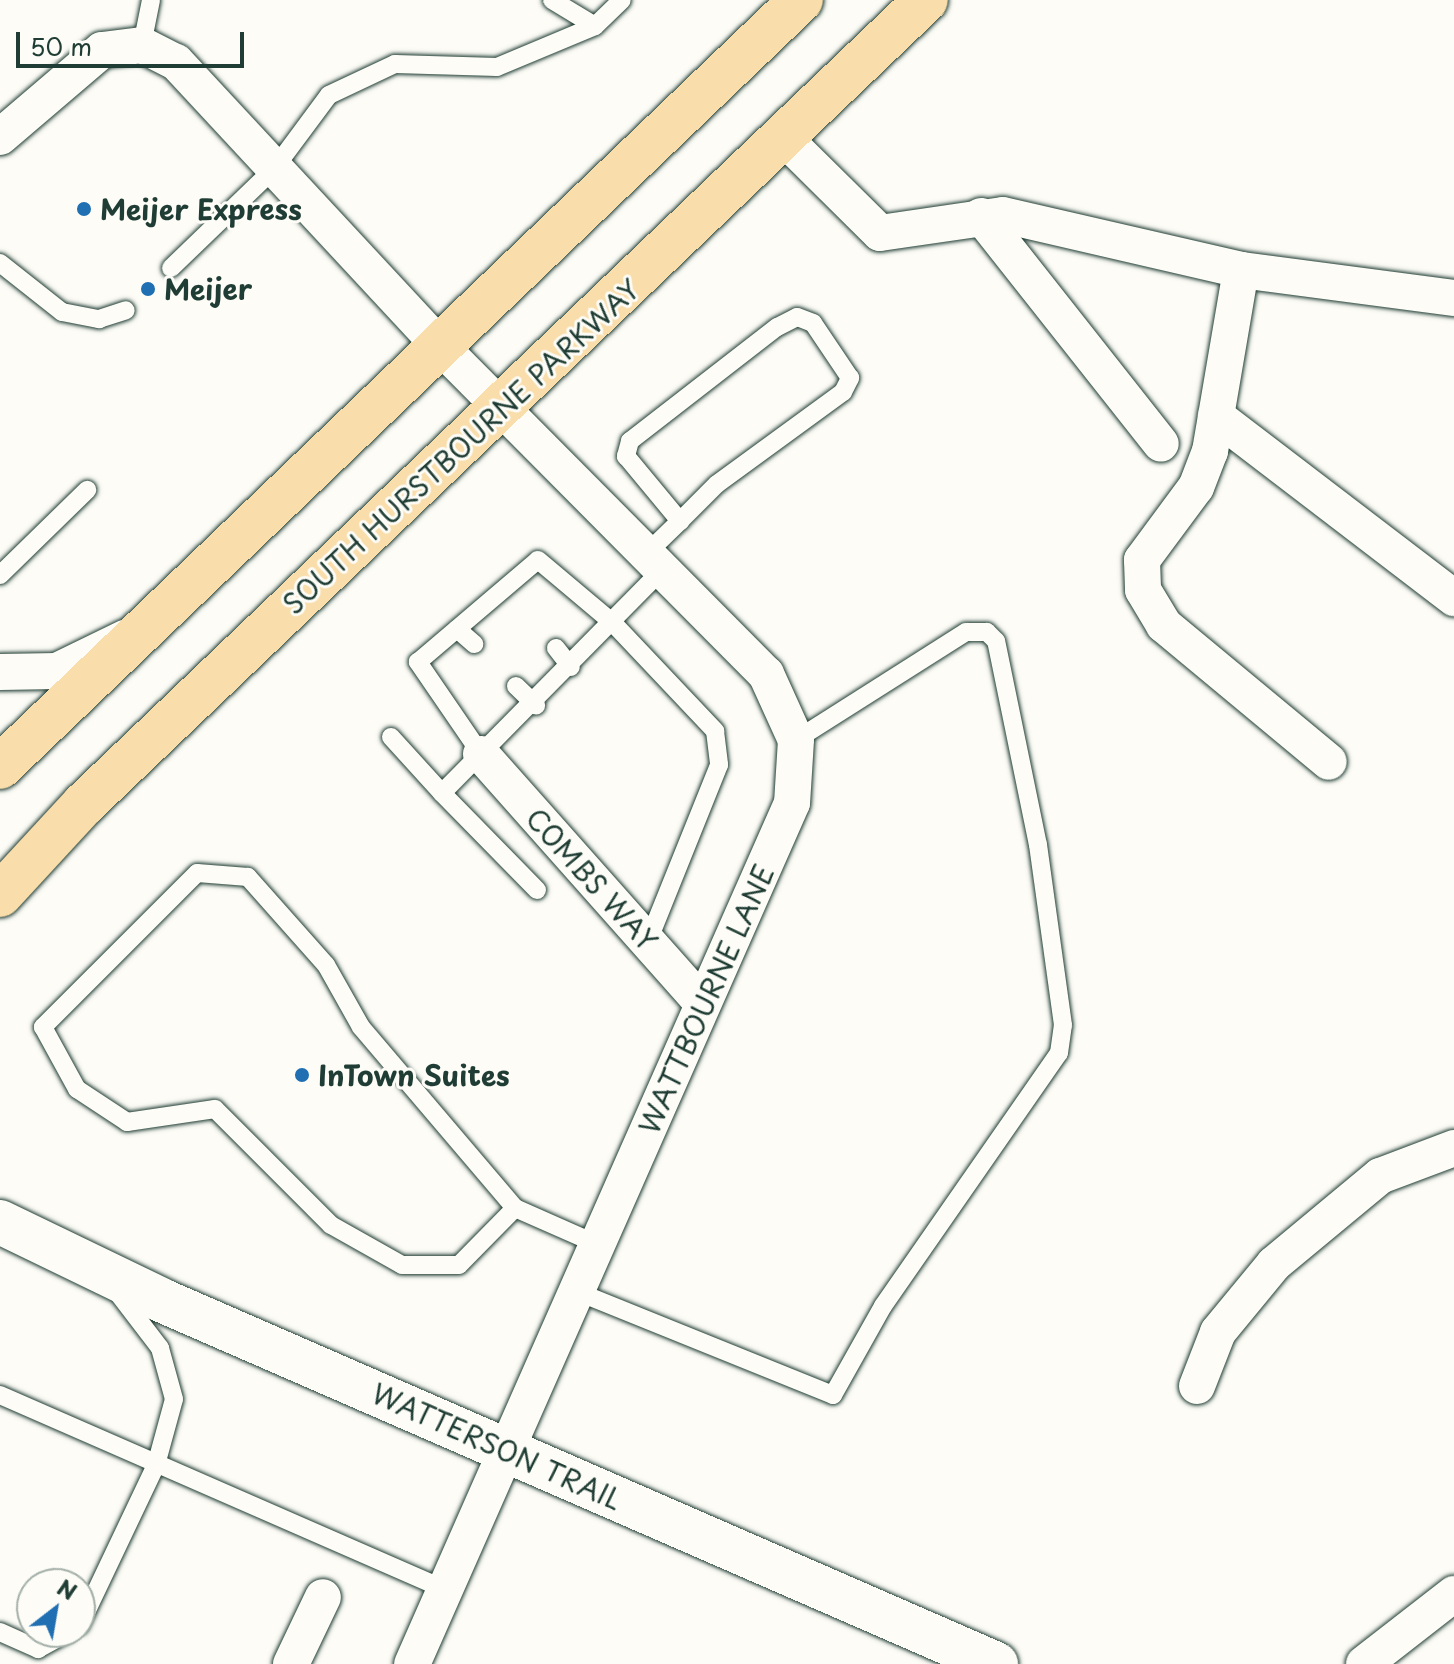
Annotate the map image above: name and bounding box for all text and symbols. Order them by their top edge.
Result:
scale bar [20,16,248,66]
text: 50 m [30,28,92,64]
place label: Meijer Express [100,192,302,226]
marker: Meijer Express [75,200,93,218]
street label: SOUTH HURSTBOURNE PARKWAY [275,271,647,621]
place label: Meijer [164,272,252,306]
marker: Meijer [139,280,157,298]
street label: COMBS WAY [519,801,665,957]
street label: WATTBOURNE LANE [631,858,781,1140]
place label: InTown Suites [318,1058,509,1092]
marker: InTown Suites [293,1066,311,1084]
street label: WATTERSON TRAIL [365,1375,629,1517]
north arrow [16,1568,96,1648]
text: N [52,1570,84,1607]

